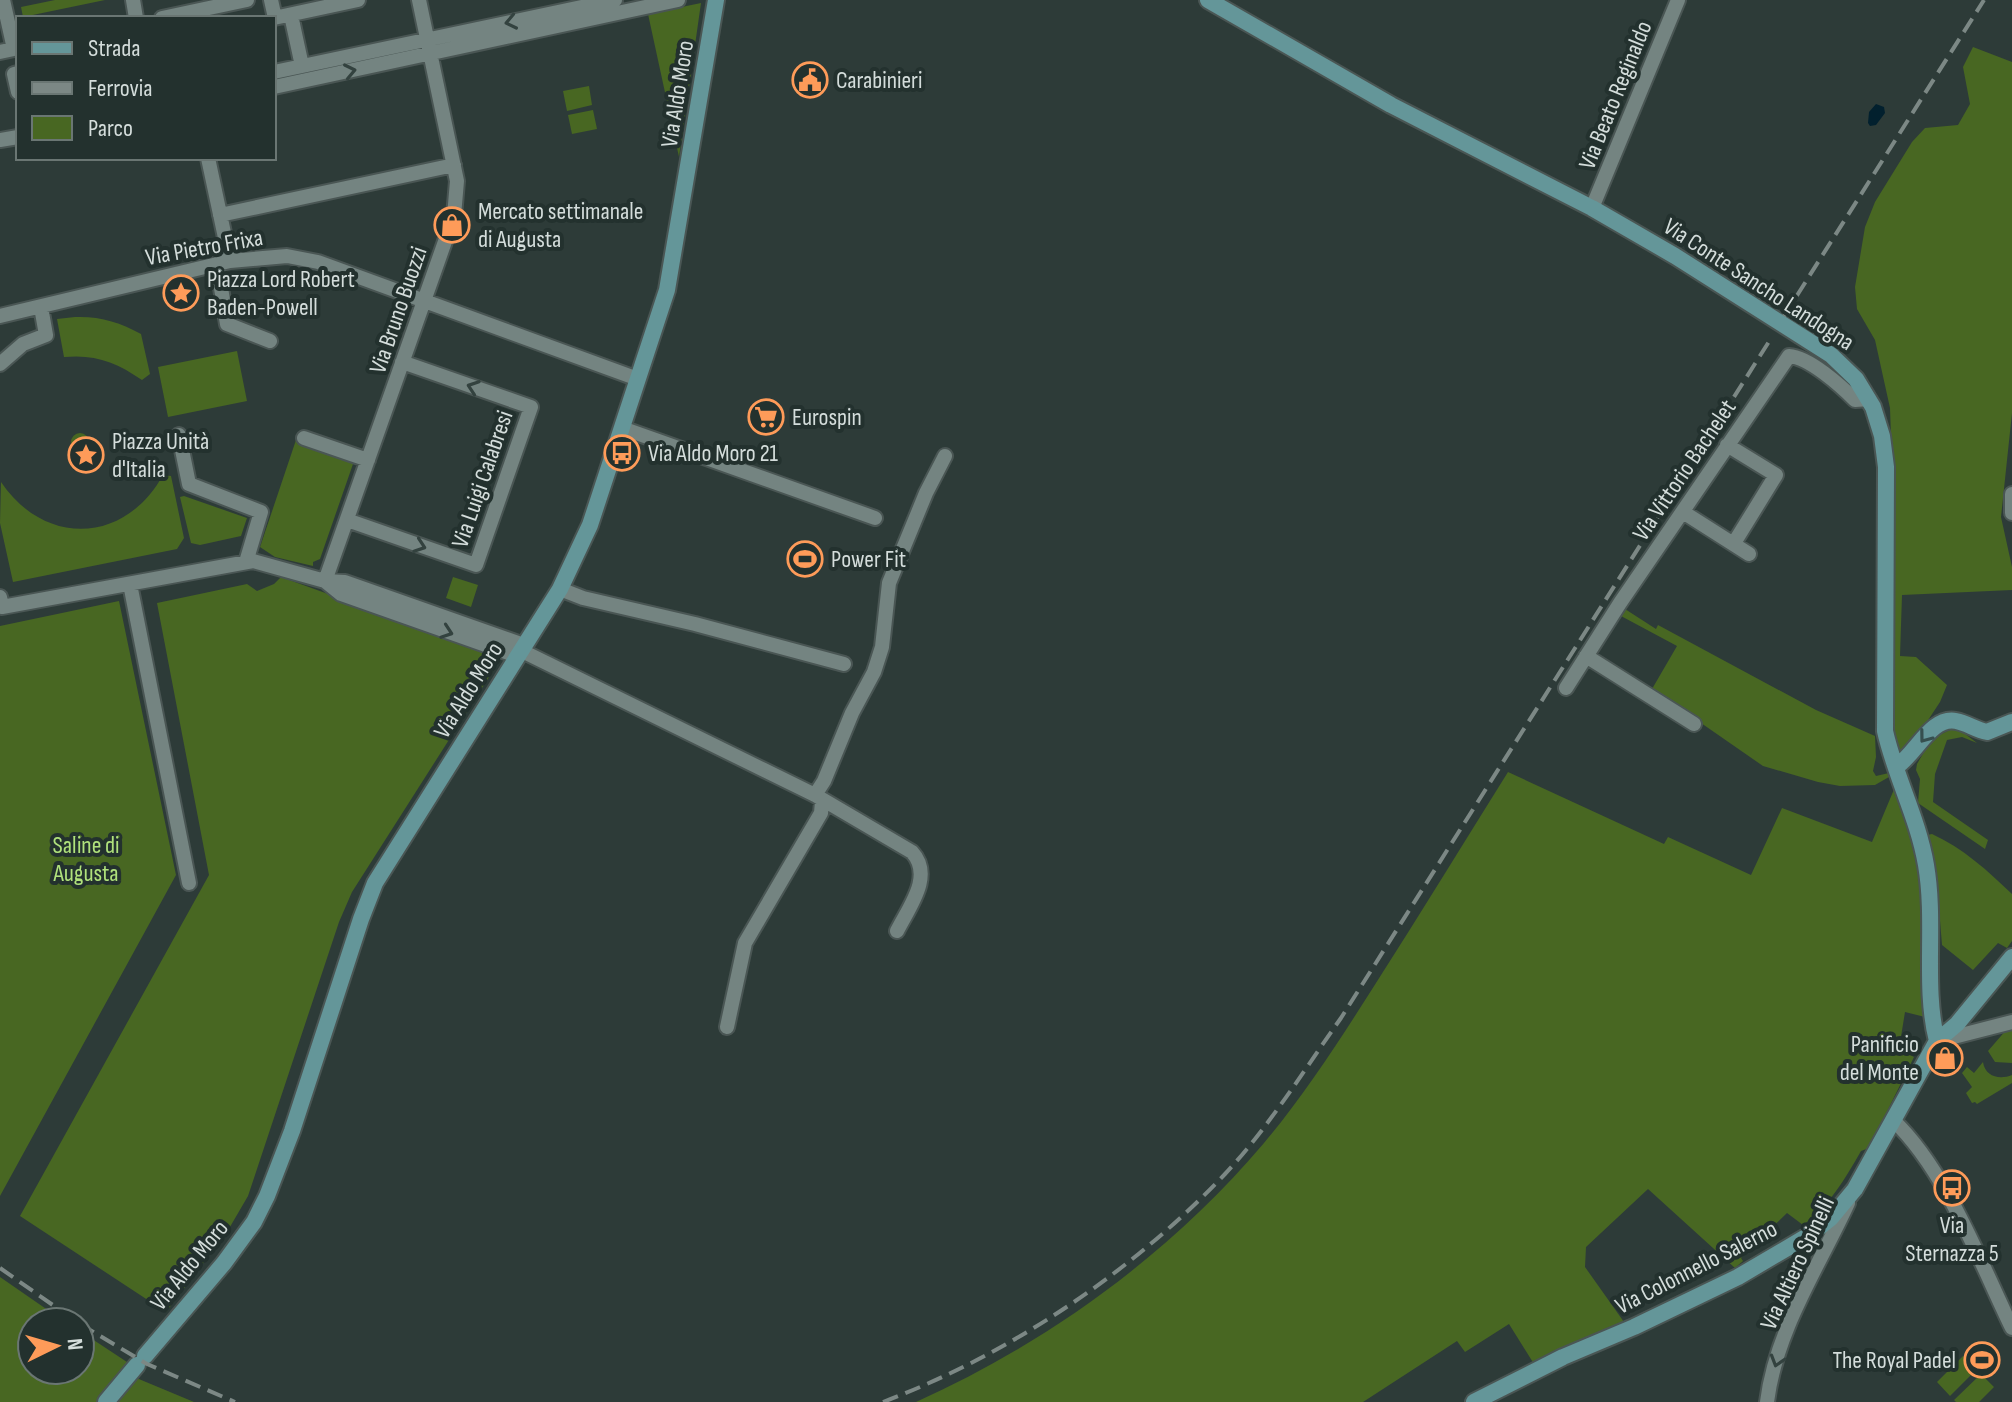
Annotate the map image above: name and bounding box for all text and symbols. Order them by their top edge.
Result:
one-way arrow [504,12,517,29]
legend [16,16,276,160]
street label: Via Beato Reginaldo [1573,17,1658,174]
text: Strada [88,34,141,63]
street label: Via Aldo Moro [655,39,700,150]
public building icon: Carabinieri [791,61,829,99]
one-way arrow [343,63,357,80]
place label: Carabinieri [836,66,922,95]
text: Ferrovia [88,74,153,103]
text: Parco [88,114,133,143]
place label: Mercato settimanale di Augusta [478,197,643,254]
shop icon: Mercato settimanale di Augusta [433,206,471,244]
street label: Via Conte Sancho Landogna [1658,212,1860,357]
street label: Via Pietro Frixa [143,223,265,272]
street label: Via Bruno Buozzi [363,243,434,377]
place label: Piazza Lord Robert Baden-Powell [207,265,355,322]
place icon: Piazza Lord Robert Baden-Powell [162,274,200,312]
one-way arrow [467,380,481,397]
street label: Via Vittorio Bachelet [1627,394,1742,546]
supermarket icon: Eurospin [747,398,785,436]
place label: Eurospin [792,403,862,432]
street label: Via Luigi Calabresi [445,407,519,551]
place label: Piazza Unità d'Italia [112,427,209,484]
bus stop icon: Via Aldo Moro 21 [603,434,641,472]
place icon: Piazza Unità d'Italia [67,436,105,474]
place label: Via Aldo Moro 21 [648,439,779,468]
one-way arrow [412,536,426,553]
sports icon: Power Fit [786,540,824,578]
place label: Power Fit [831,545,906,574]
one-way arrow [440,622,454,638]
street label: Via Aldo Moro [428,637,509,744]
one-way arrow [1921,728,1935,743]
park label: Saline di Augusta [52,831,120,888]
place label: Panificio del Monte [1840,1030,1919,1087]
shop icon: Panificio del Monte [1926,1039,1964,1077]
bus stop icon: Via Sternazza 5 [1933,1169,1971,1207]
street label: Via Altiero Spinelli [1754,1192,1841,1334]
place label: Via Sternazza 5 [1905,1211,1999,1268]
street label: Via Aldo Moro [144,1214,235,1316]
street label: Via Colonnello Salerno [1610,1214,1782,1321]
north arrow [16,1306,96,1386]
text: N [60,1337,88,1351]
sports icon: The Royal Padel [1963,1341,2001,1379]
place label: The Royal Padel [1833,1346,1956,1375]
one-way arrow [1770,1354,1786,1367]

